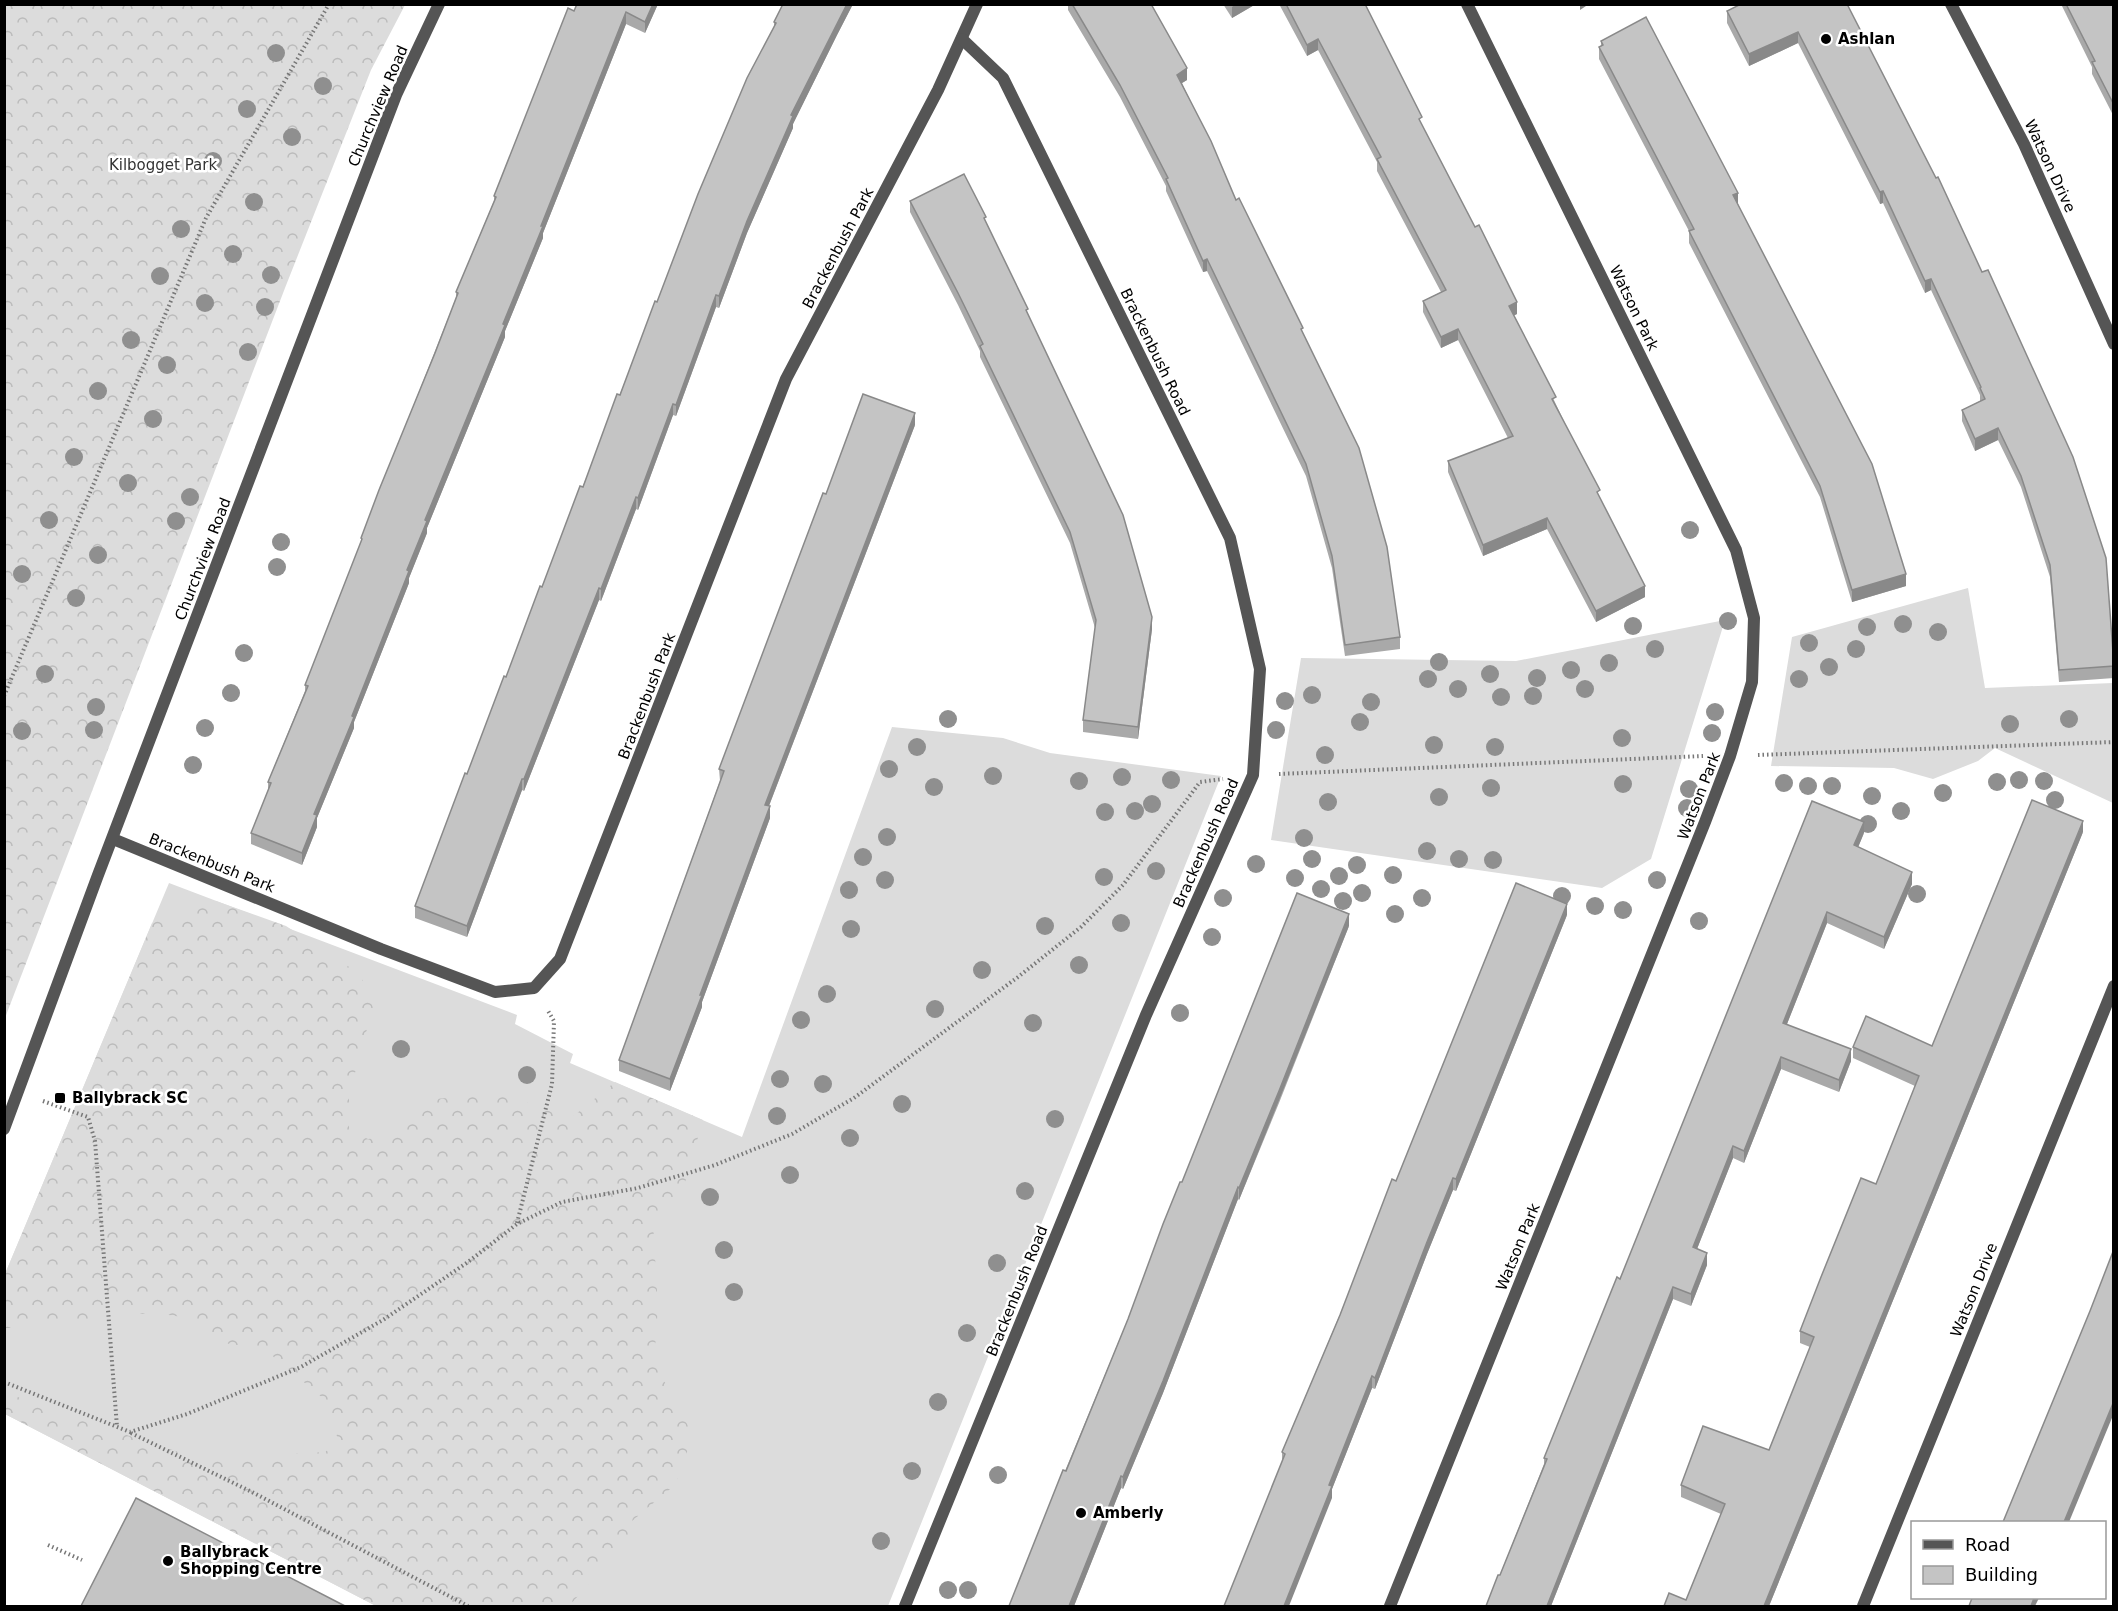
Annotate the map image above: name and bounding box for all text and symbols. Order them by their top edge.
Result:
place label: Ashlan [1838,30,1895,48]
marker: Ashlan [1819,32,1833,46]
street label: Churchview Road [344,43,412,169]
street label: Watson Drive [2021,117,2079,215]
park label: Kilbogget Park [109,156,217,174]
street label: Brackenbush Park [799,184,878,312]
street label: Watson Park [1606,262,1663,354]
street label: Brackenbush Road [1116,285,1194,419]
street label: Churchview Road [171,495,235,623]
street label: Brackenbush Park [615,630,680,762]
street label: Watson Park [1674,749,1724,842]
street label: Brackenbush Road [1169,776,1243,910]
street label: Brackenbush Park [146,829,278,897]
place label: Ballybrack SC [72,1089,188,1107]
marker: Ballybrack SC [53,1091,67,1105]
street label: Watson Park [1492,1200,1544,1293]
street label: Brackenbush Road [983,1223,1051,1359]
street label: Watson Drive [1947,1240,2001,1340]
place label: Amberly [1093,1504,1164,1522]
marker: Amberly [1074,1506,1088,1520]
legend [1911,1521,2106,1599]
text: Road [1965,1534,2010,1555]
place label: Ballybrack Shopping Centre [180,1543,322,1578]
marker: Ballybrack Shopping Centre [161,1554,175,1568]
text: Building [1965,1564,2038,1585]

